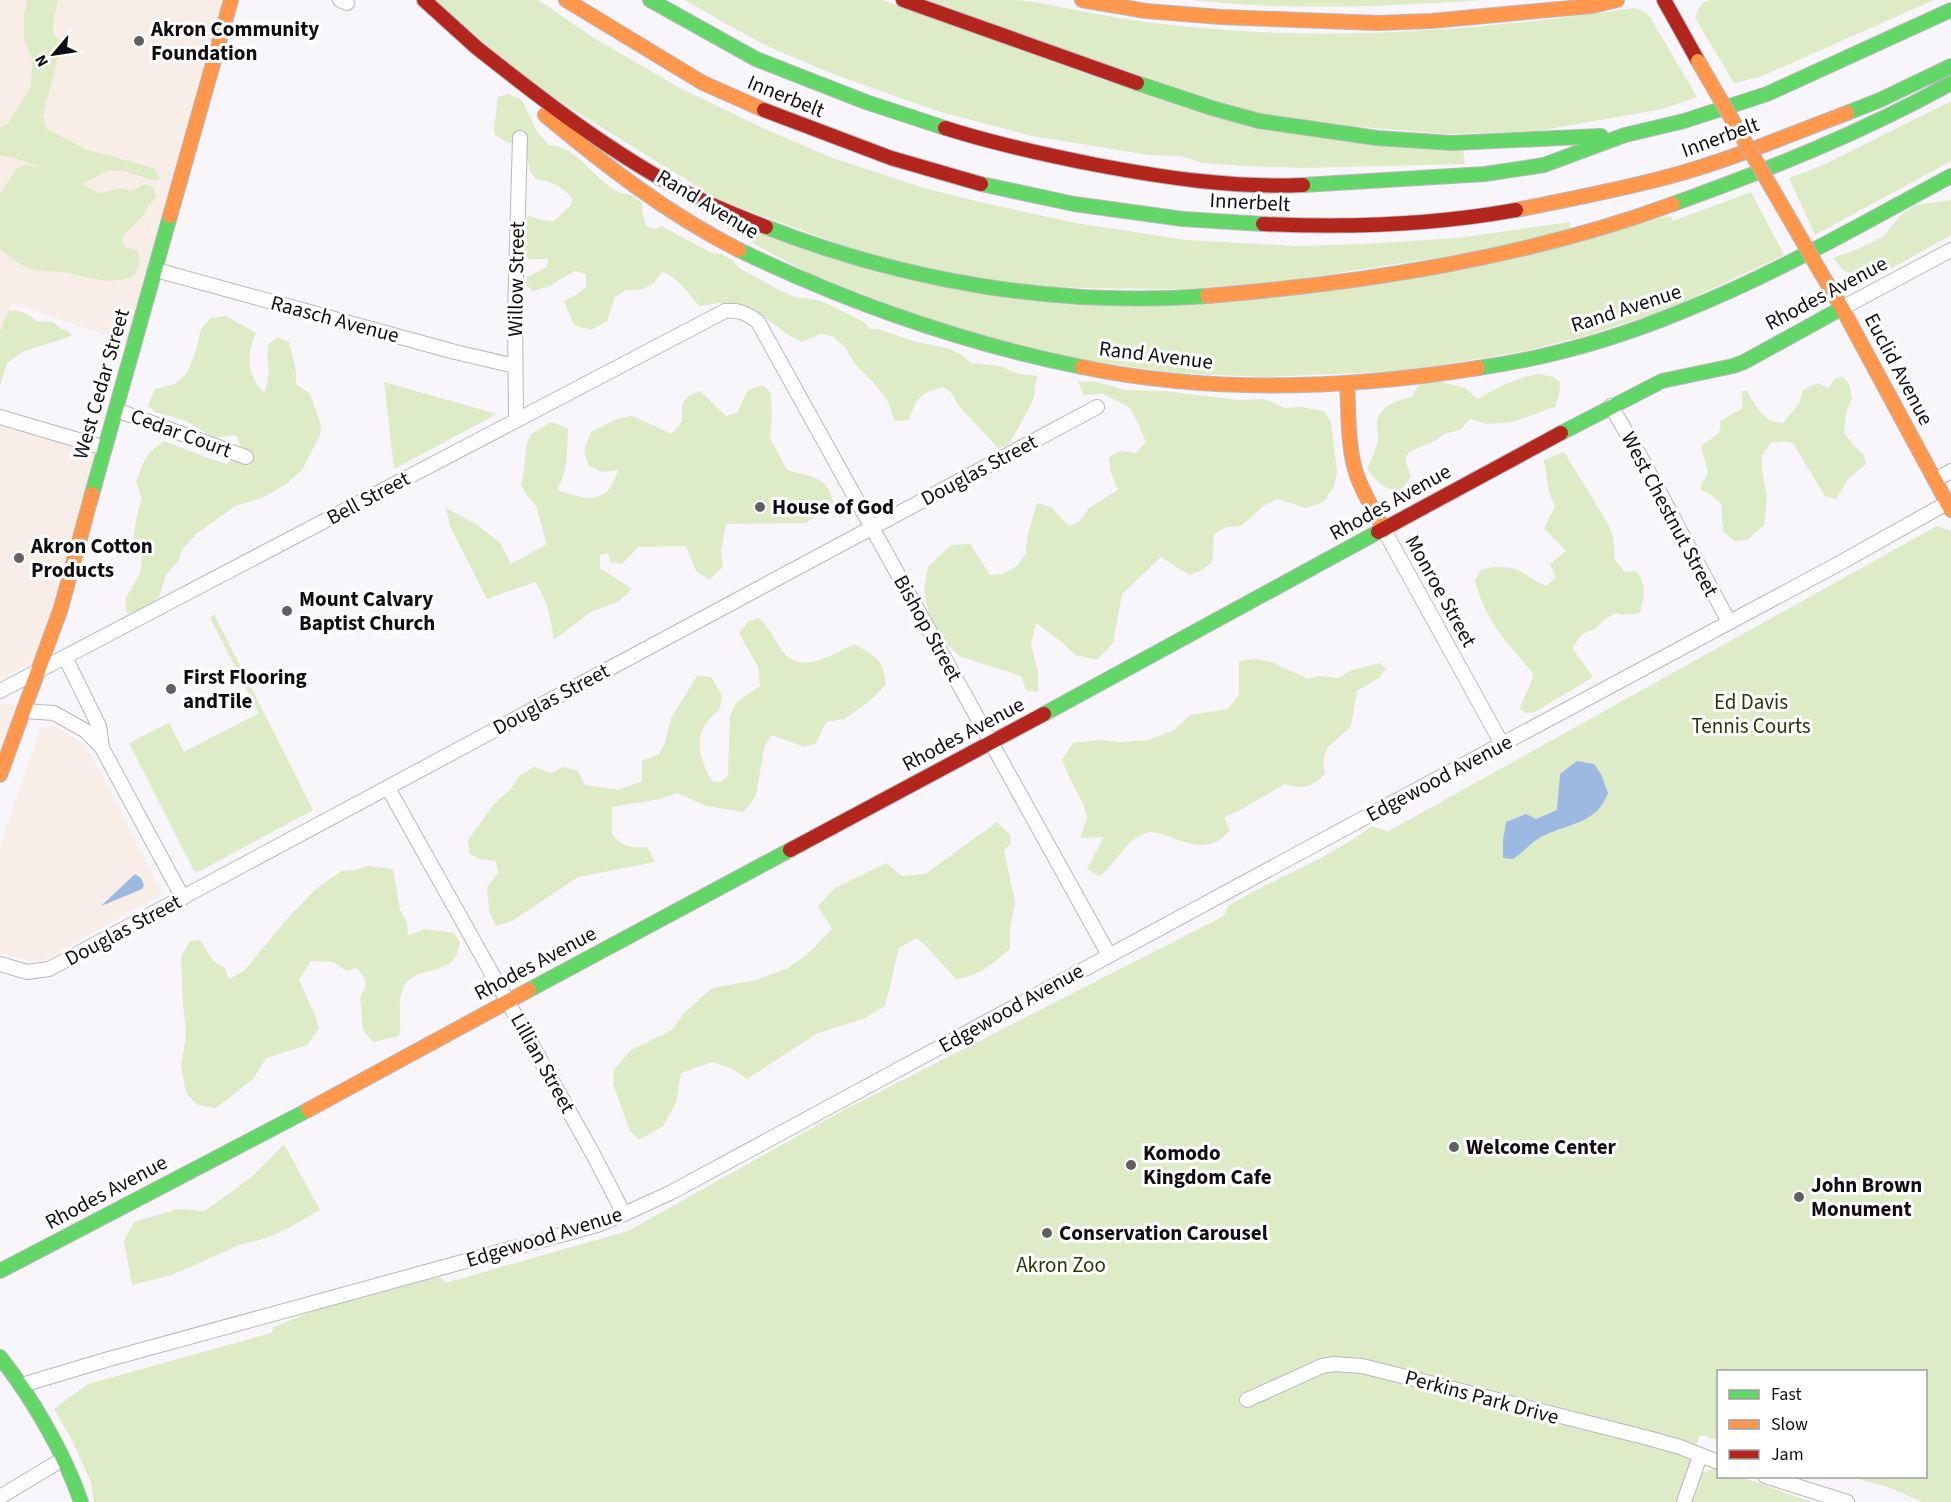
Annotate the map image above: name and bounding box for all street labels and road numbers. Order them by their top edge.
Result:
street label: Innerbelt [743,67,829,125]
street label: Innerbelt [1677,109,1763,165]
street label: Rand Avenue [651,162,765,246]
street label: Innerbelt [1209,185,1291,219]
street label: Willow Street [500,221,532,337]
street label: Rhodes Avenue [1760,248,1892,338]
street label: Rand Avenue [1567,276,1685,340]
street label: Raasch Avenue [267,287,403,351]
street label: West Cedar Street [65,305,137,463]
street label: Euclid Avenue [1857,308,1941,430]
street label: Rand Avenue [1097,333,1215,377]
street label: Cedar Court [126,401,236,465]
street label: West Chestnut Street [1614,426,1726,602]
street label: Douglas Street [916,427,1042,513]
street label: Rhodes Avenue [1324,456,1456,548]
street label: Bell Street [321,464,415,532]
street label: Monroe Street [1398,530,1484,652]
street label: Bishop Street [886,569,970,687]
street label: Douglas Street [488,656,614,742]
street label: Rhodes Avenue [897,689,1029,779]
street label: Edgewood Avenue [1361,727,1517,829]
street label: Douglas Street [60,887,186,973]
street label: Rhodes Avenue [469,918,601,1008]
street label: Edgewood Avenue [933,956,1089,1060]
street label: Lillian Street [503,1008,583,1118]
street label: Rhodes Avenue [40,1147,172,1237]
street label: Edgewood Avenue [462,1199,626,1275]
street label: Perkins Park Drive [1402,1362,1562,1432]

